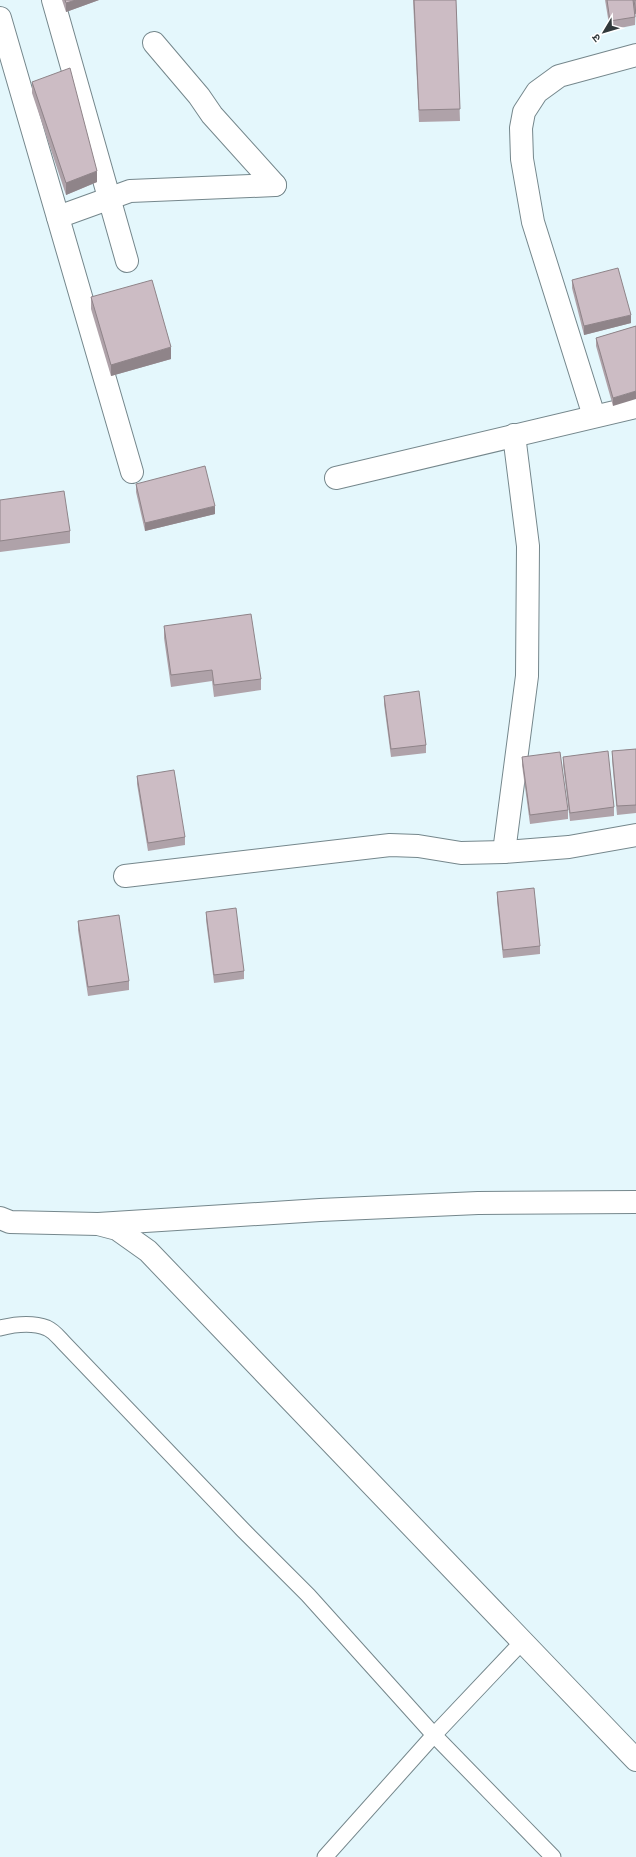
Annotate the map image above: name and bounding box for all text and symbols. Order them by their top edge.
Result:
north arrow [584,12,624,52]
text: उ [589,31,604,44]

